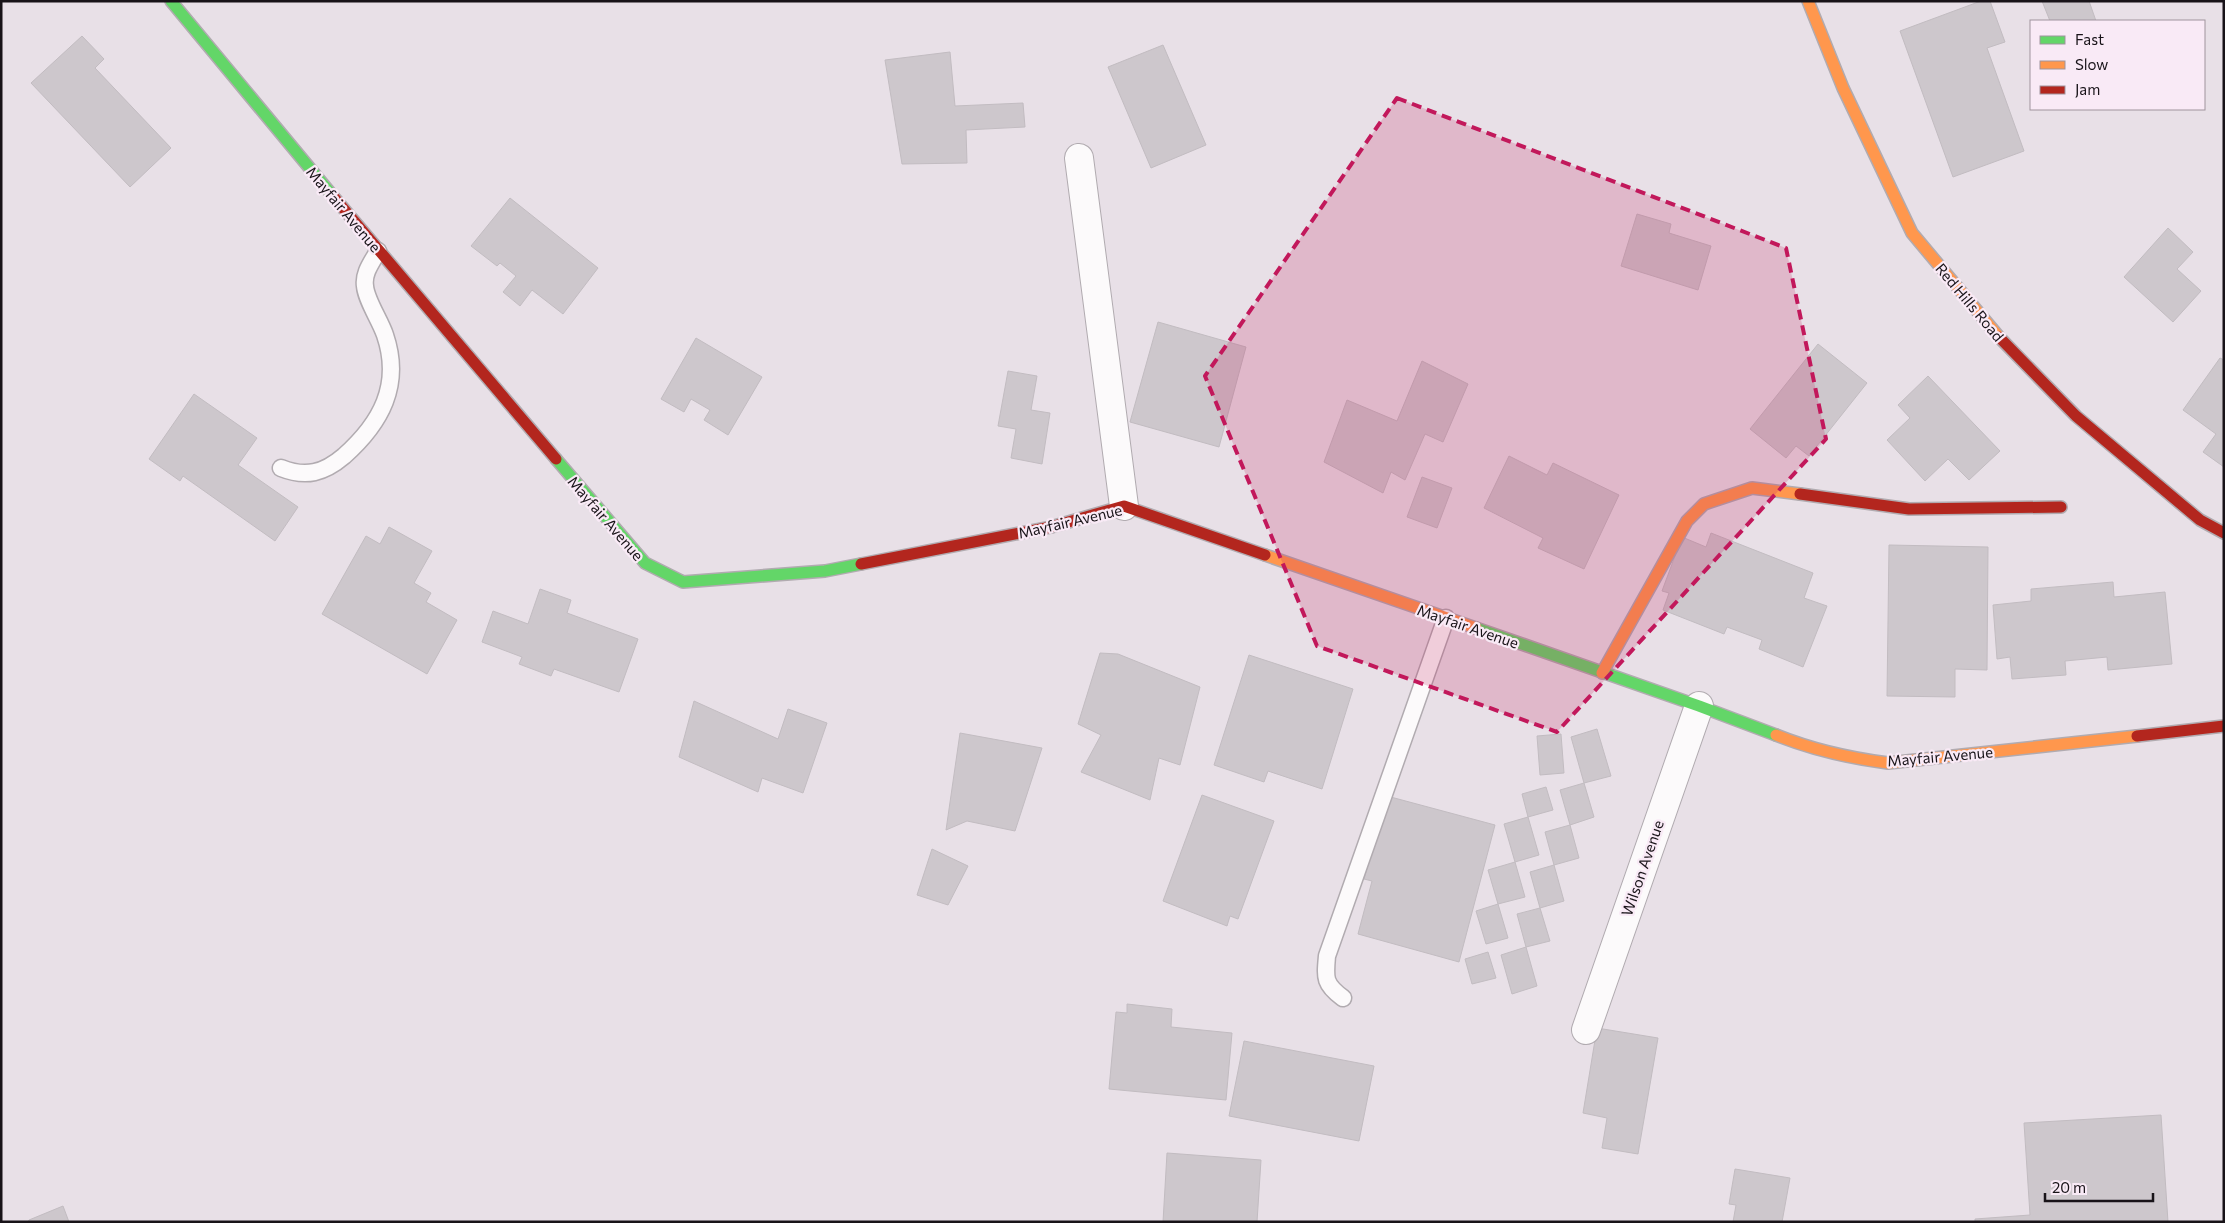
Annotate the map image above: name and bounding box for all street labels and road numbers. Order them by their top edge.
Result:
street label: Mayfair Avenue [303,163,385,255]
street label: Red Hills Road [1932,259,2008,345]
street label: Mayfair Avenue [564,472,648,564]
street label: Mayfair Avenue [1016,500,1124,542]
street label: Mayfair Avenue [1415,600,1521,652]
street label: Mayfair Avenue [1886,742,1994,770]
street label: Wilson Avenue [1617,818,1667,918]

